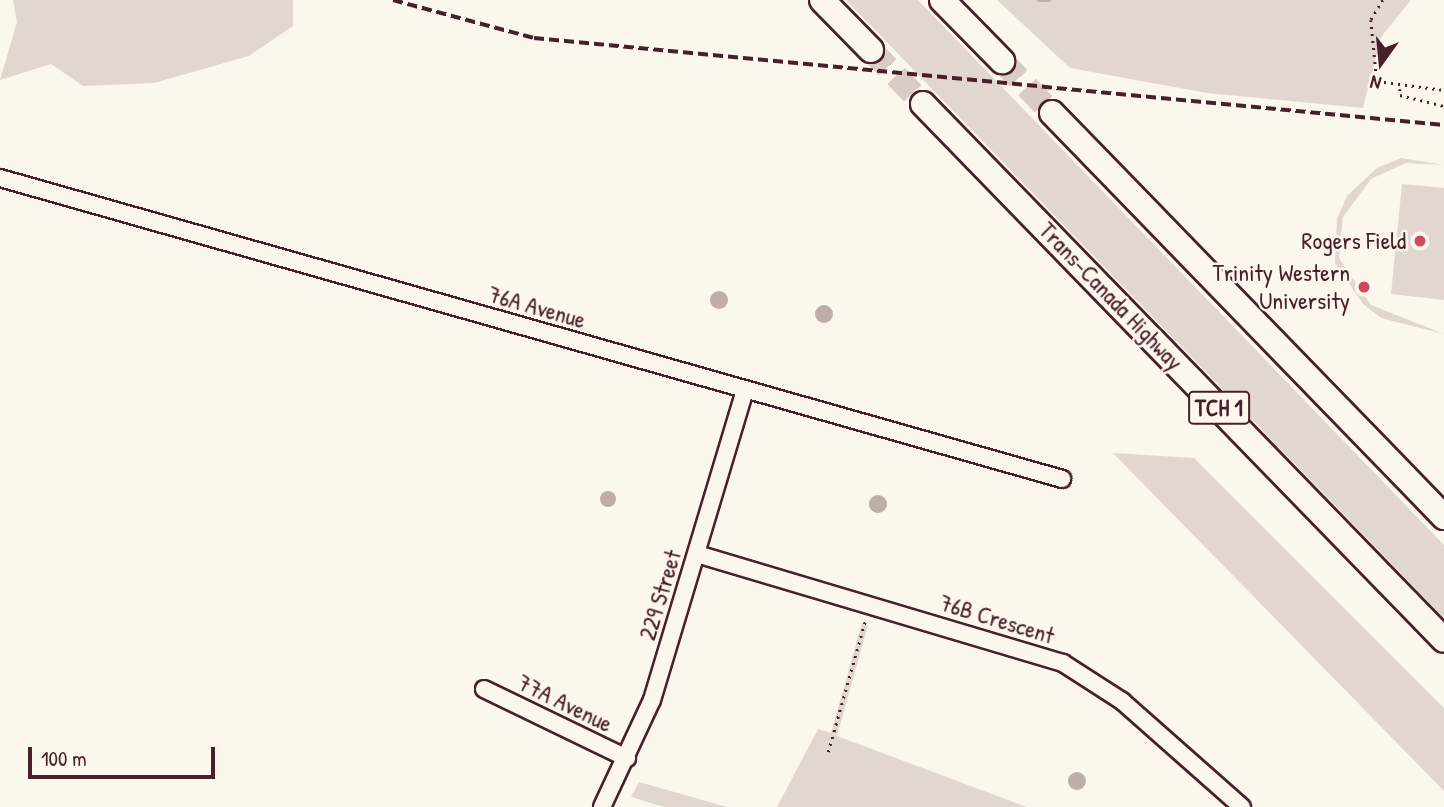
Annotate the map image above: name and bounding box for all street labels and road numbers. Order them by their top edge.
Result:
street label: Trans-Canada Highway [1033,216,1189,376]
street label: 76A Avenue [485,279,589,335]
road number: TCH 1 [1188,388,1250,428]
street label: 229 Street [633,546,687,644]
street label: 76B Crescent [936,588,1058,650]
street label: 77A Avenue [513,668,617,738]

